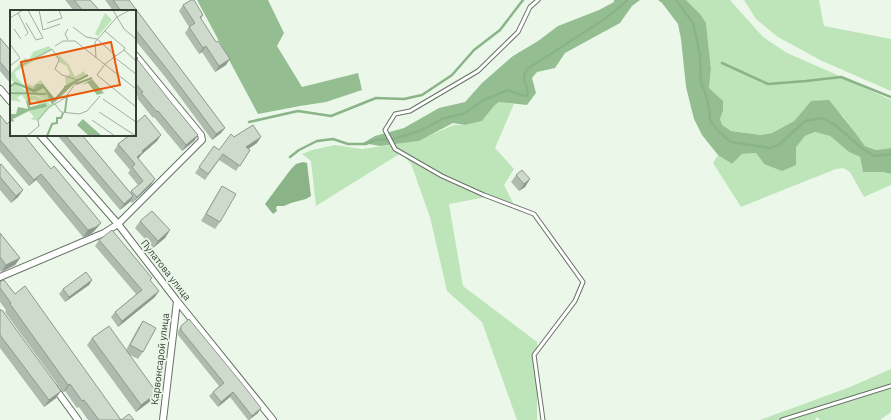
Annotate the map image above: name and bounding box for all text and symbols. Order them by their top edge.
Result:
inset map [10,10,136,136]
street label: Пулатова улица [138,237,194,304]
street label: Карвонсарой улица [148,312,172,406]

